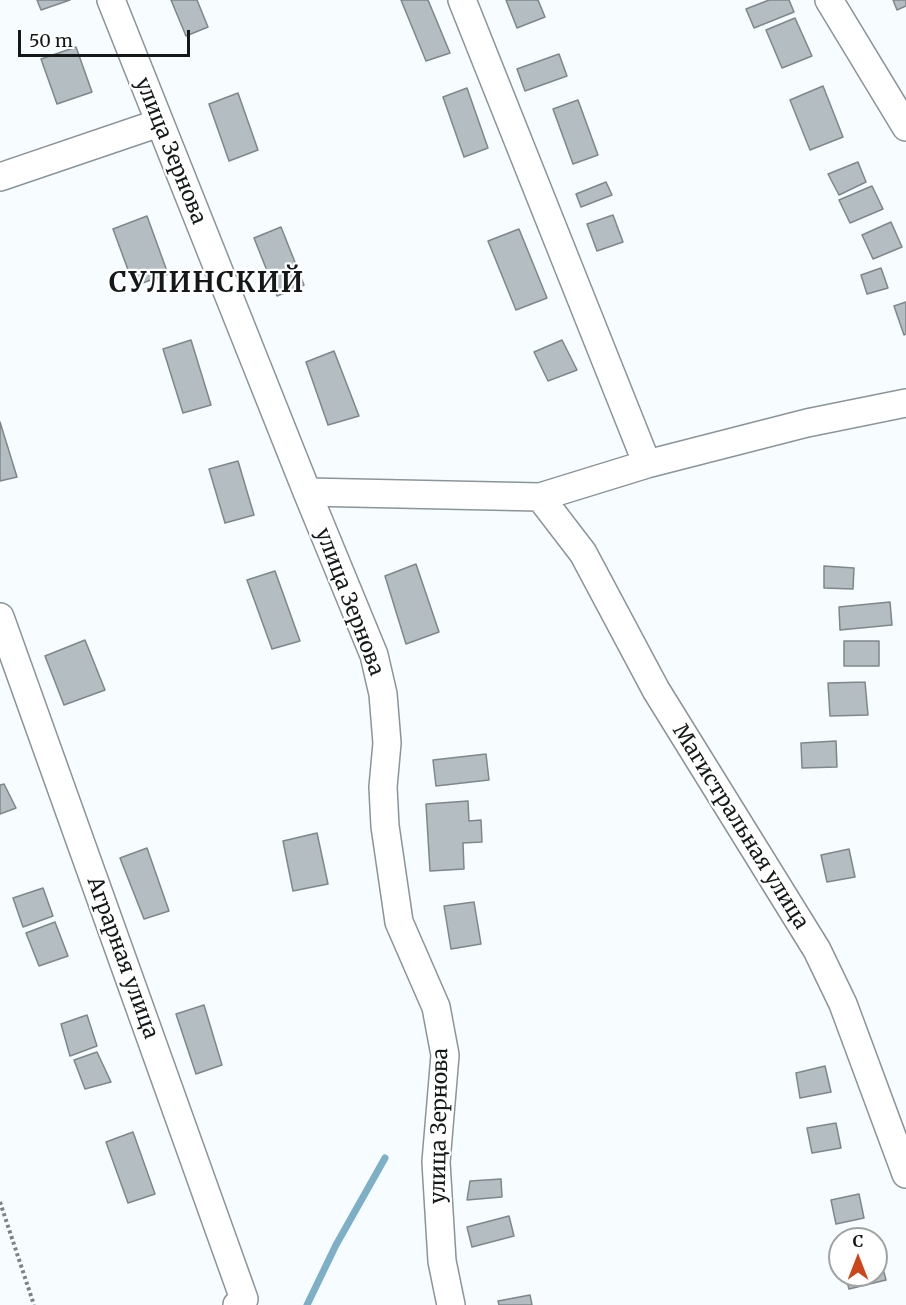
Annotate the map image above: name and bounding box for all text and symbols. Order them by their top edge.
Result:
scale bar [21,18,194,56]
text: 50 m [29,29,73,52]
street label: улица Зернова [129,74,211,228]
district label: СУЛИНСКИЙ [109,268,305,300]
street label: улица Зернова [309,525,389,679]
street label: Магистральная улица [667,720,813,934]
street label: Аграрная улица [81,874,163,1042]
street label: улица Зернова [426,1048,454,1204]
north arrow [828,1227,888,1287]
text: С [853,1231,863,1251]

